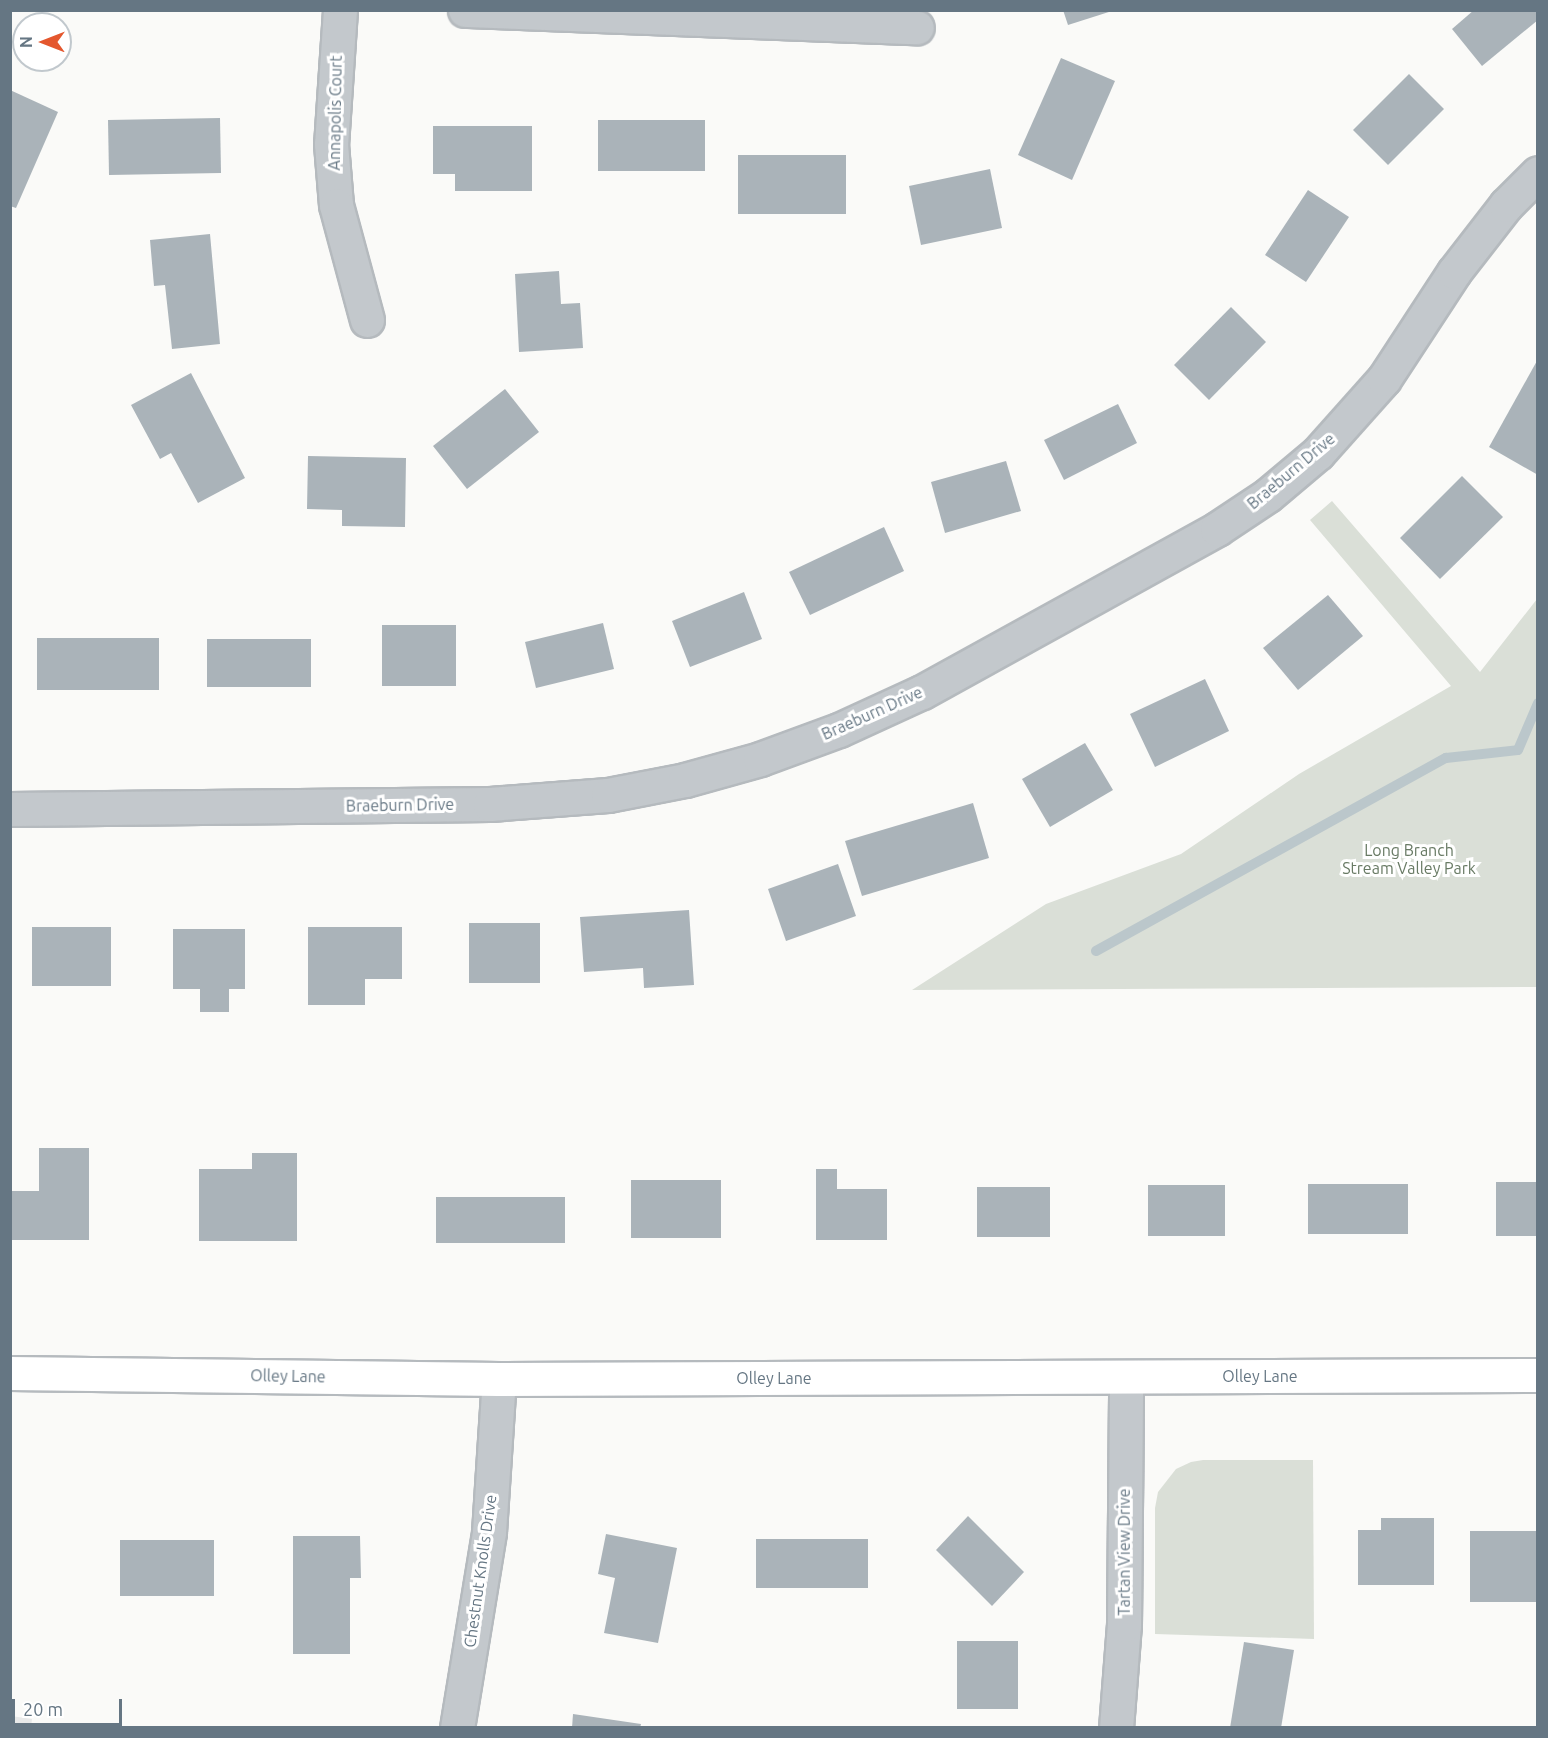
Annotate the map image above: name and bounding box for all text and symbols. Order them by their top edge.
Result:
north arrow [12,12,72,72]
text: N [17,36,35,48]
street label: Annapolis Court [324,55,346,171]
street label: Braeburn Drive [1243,429,1339,513]
street label: Braeburn Drive [819,682,925,744]
street label: Braeburn Drive [346,794,454,816]
park label: Long Branch Stream Valley Park [1342,840,1476,878]
street label: Olley Lane [250,1366,326,1386]
street label: Olley Lane [1222,1366,1298,1386]
street label: Olley Lane [736,1368,812,1388]
street label: Tartan View Drive [1114,1488,1134,1616]
street label: Chestnut Knolls Drive [460,1493,500,1649]
scale bar [15,1687,124,1725]
text: 20 m [23,1699,63,1719]

